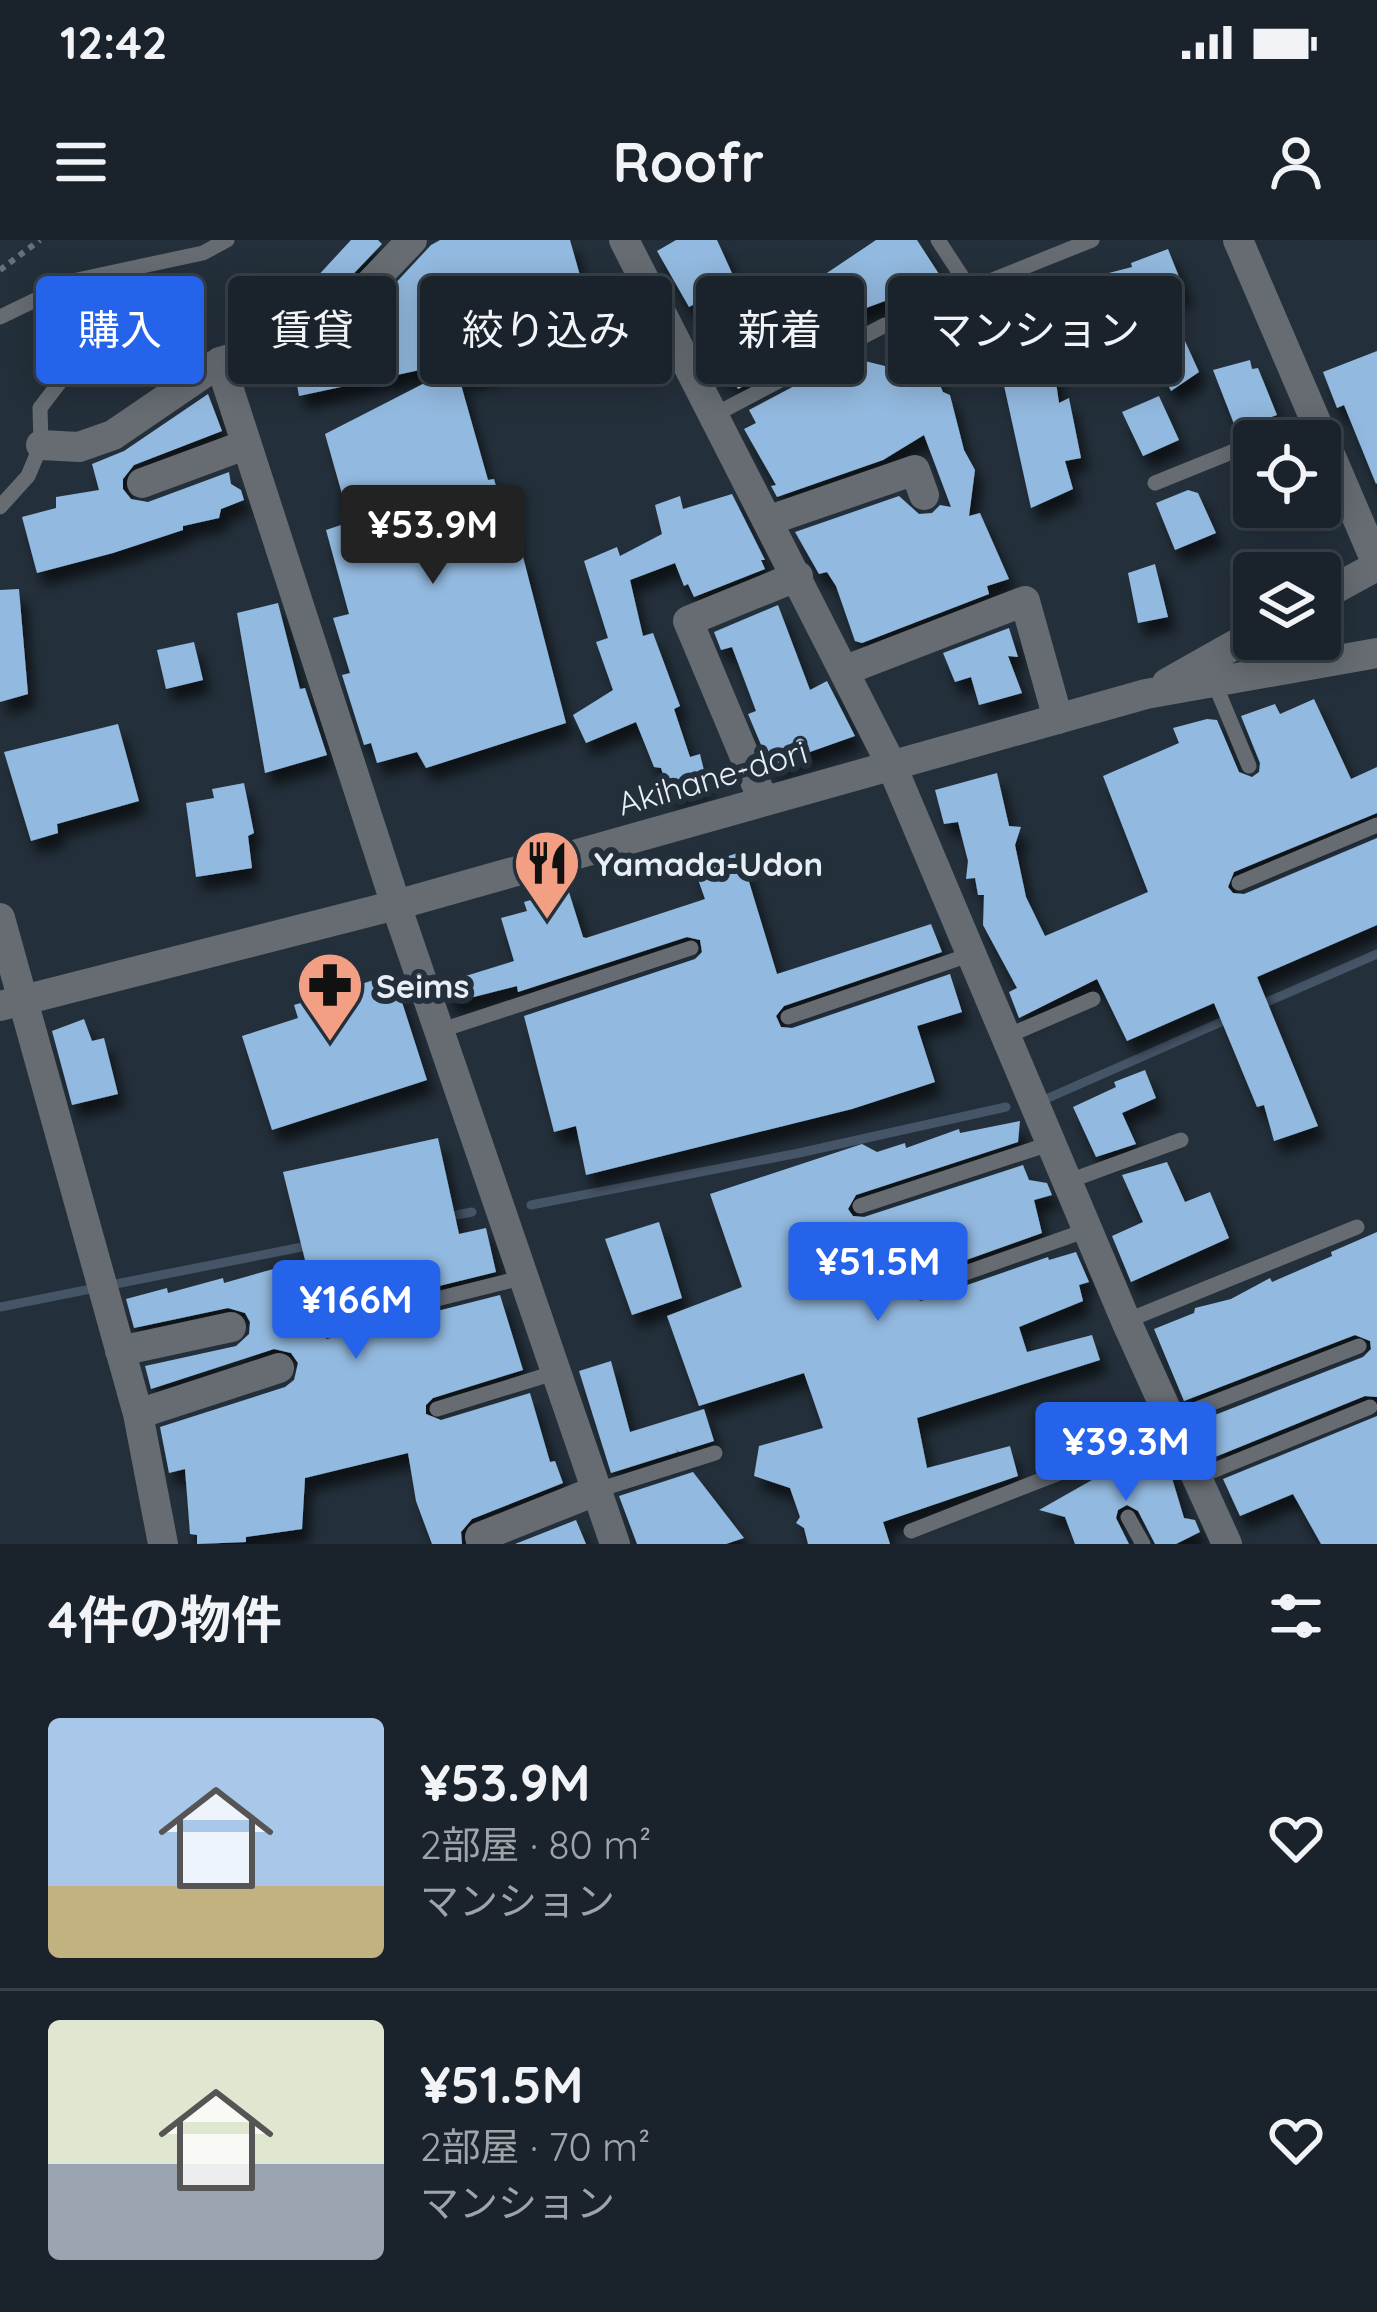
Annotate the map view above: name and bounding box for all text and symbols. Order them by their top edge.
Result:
text: 12:42 [60,14,167,70]
text: Roofr [613,128,764,196]
icon: menu [48,129,114,195]
icon: person [1263,129,1329,195]
chip: 購入 [36,276,204,384]
chip: 賃貸 [228,276,396,384]
chip: 絞り込み [420,276,672,384]
chip: 新着 [696,276,864,384]
chip: マンション [888,276,1182,384]
map controls [1233,420,1341,660]
button: locate [1233,420,1341,528]
pin: ¥53.9M [335,485,531,587]
text: ¥53.9M [368,499,498,548]
button: layers [1233,552,1341,660]
street label: Akihane-dori [613,730,811,824]
restaurant icon: Yamada-Udon [512,828,582,922]
place label: Yamada-Udon [594,843,823,884]
pharmacy icon: Seims [295,950,365,1044]
place label: Seims [376,965,469,1006]
pin: ¥51.5M [780,1222,976,1324]
text: ¥51.5M [816,1236,941,1285]
pin: ¥166M [272,1260,440,1362]
text: ¥166M [299,1274,413,1323]
pin: ¥39.3M [1028,1402,1224,1504]
text: ¥39.3M [1062,1416,1190,1465]
icon: filters [1263,1583,1329,1649]
text: 4件の物件 [48,1587,282,1651]
text: ¥53.9M [420,1750,591,1814]
icon: home [144,1766,288,1910]
icon: heart [1263,1805,1329,1871]
text: 2部屋 · 80 m² [420,1820,651,1869]
text: マンション [420,1876,615,1925]
text: ¥51.5M [420,2052,583,2116]
icon: home [144,2068,288,2212]
icon: heart [1263,2107,1329,2173]
text: 2部屋 · 70 m² [420,2122,650,2171]
text: マンション [420,2178,615,2227]

